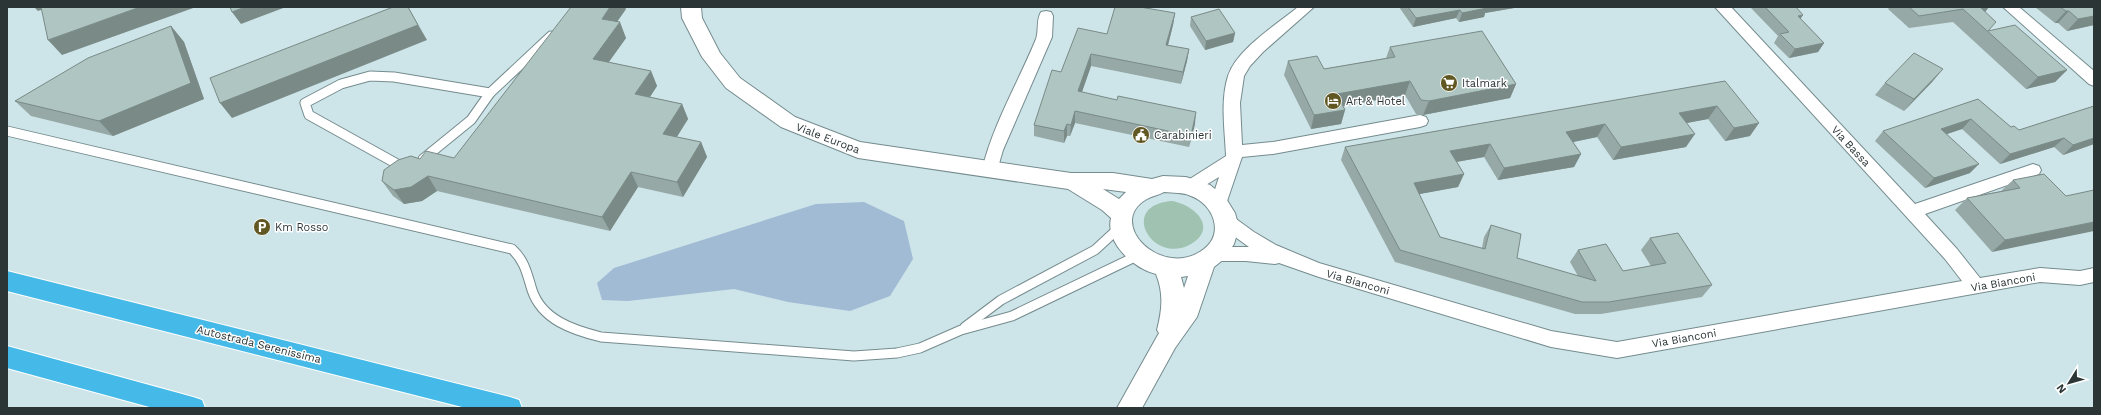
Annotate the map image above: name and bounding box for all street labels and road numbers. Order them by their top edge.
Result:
street label: Viale Europa [794,120,862,157]
street label: Via Bassa [1828,123,1873,169]
street label: Via Bianconi [1325,267,1391,298]
street label: Via Bianconi [1970,270,2036,295]
street label: Autostrada Serenissima [195,323,322,366]
street label: Via Bianconi [1651,326,1717,351]

